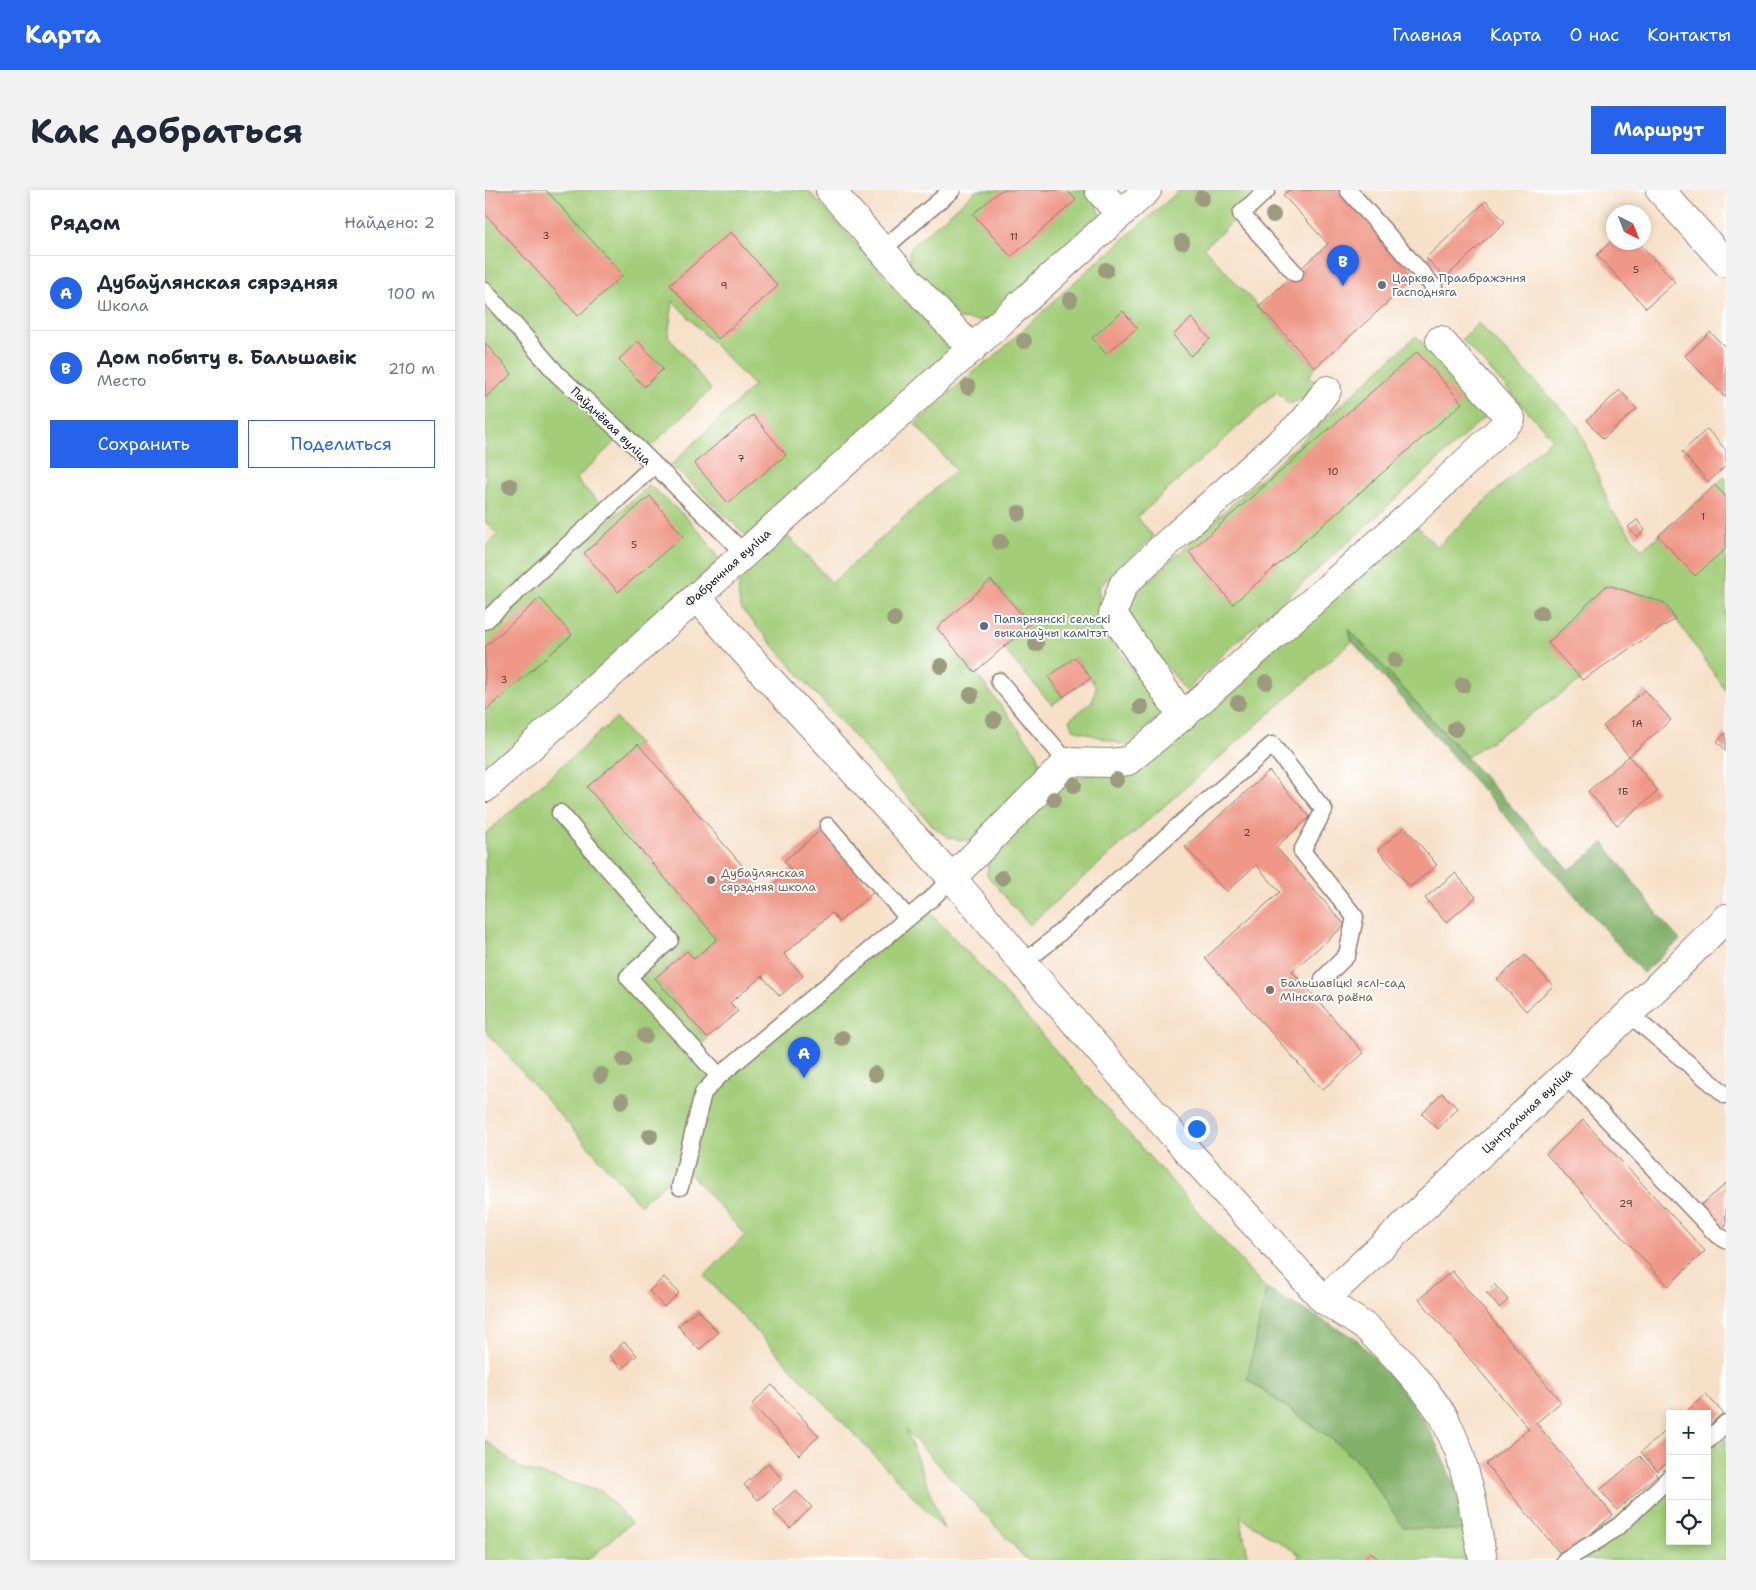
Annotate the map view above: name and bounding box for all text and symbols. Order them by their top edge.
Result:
text: Карта [25,19,101,51]
text: Главная [1392,23,1462,47]
text: Карта [1490,23,1542,47]
text: О нас [1570,23,1619,47]
text: Контакты [1647,23,1731,47]
button: Маршрут [1591,106,1726,154]
text: Как добраться [30,107,303,154]
north arrow [1606,205,1651,250]
text: Рядом [50,209,120,237]
text: Найдено: 2 [344,212,435,233]
house number: 3 [543,229,550,242]
house number: 11 [1010,230,1018,243]
pin: B [1327,245,1359,286]
house number: 5 [1633,263,1639,276]
text: Дубаўлянская сярэдняя [97,270,338,295]
place label: Царква Праабражэння Гасподняга [1392,270,1526,300]
house number: 9 [721,279,728,292]
marker: Царква Праабражэння Гасподняга [1376,279,1388,291]
text: A [60,283,72,304]
text: 100 m [387,283,435,304]
text: Школа [97,295,149,316]
text: Дом побыту в. Бальшавік [97,345,357,370]
text: B [61,358,71,379]
text: 210 m [388,358,435,379]
text: Место [97,370,147,391]
street label: Паўднёвая вуліца [567,383,655,469]
button: Сохранить [50,420,238,468]
button: Поделиться [248,420,435,468]
house number: 7 [738,452,745,465]
house number: 10 [1328,465,1338,478]
house number: 1 [1701,510,1705,523]
street label: Фабрычная вуліца [682,525,775,611]
house number: 5 [631,538,637,551]
place label: Папярнянскі сельскі выканаўчы камітэт [994,611,1111,641]
marker: Папярнянскі сельскі выканаўчы камітэт [978,620,990,632]
house number: 3 [501,673,508,686]
house number: 1А [1631,717,1643,730]
house number: 1Б [1618,785,1628,798]
house number: 2 [1244,826,1251,839]
place label: Дубаўлянская сярэдняя школа [721,865,816,895]
marker: Дубаўлянская сярэдняя школа [705,874,717,886]
place label: Бальшавіцкі яслі-сад Мінскага раёна [1280,975,1406,1005]
marker: Бальшавіцкі яслі-сад Мінскага раёна [1264,984,1276,996]
pin: A [788,1037,820,1078]
street label: Цэнтральная вуліца [1478,1064,1576,1157]
your location [1184,1116,1210,1142]
house number: 29 [1619,1197,1633,1210]
map controls [1666,1410,1711,1545]
button: + [1666,1410,1711,1455]
button: − [1666,1455,1711,1500]
button: locate [1666,1500,1711,1545]

